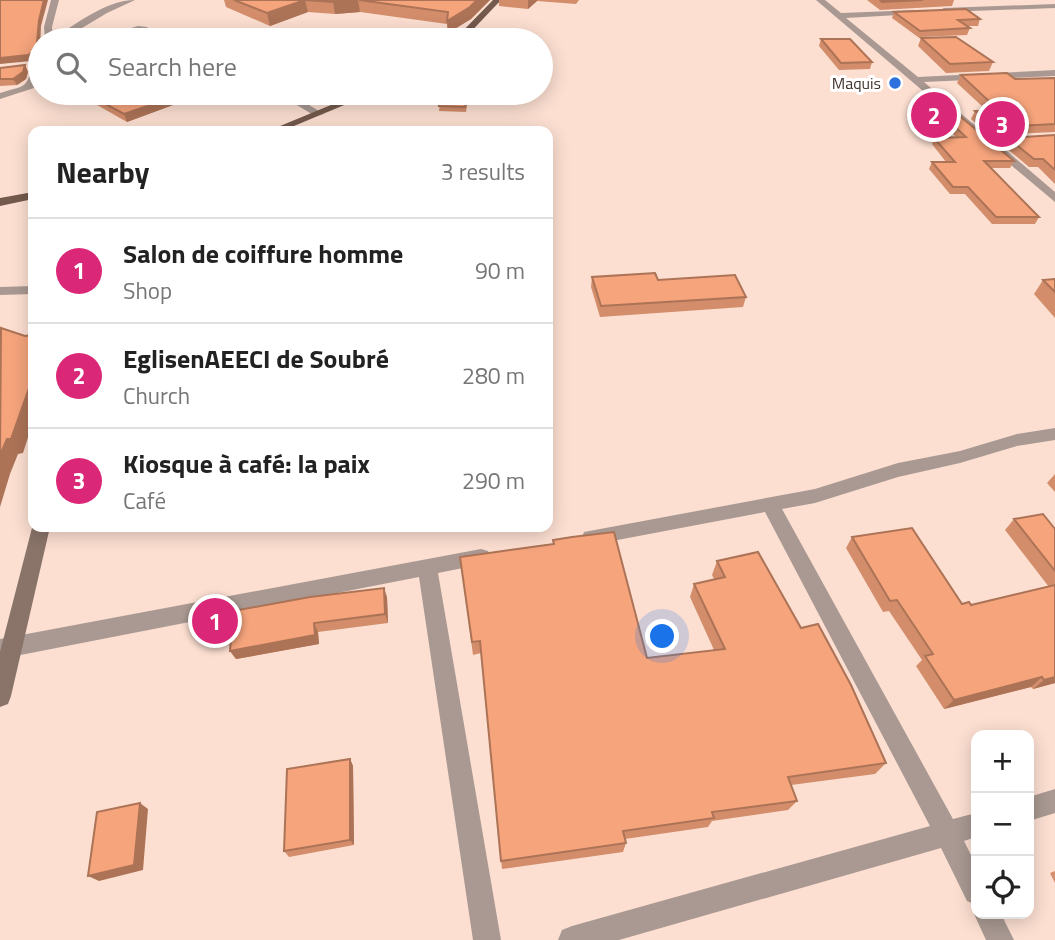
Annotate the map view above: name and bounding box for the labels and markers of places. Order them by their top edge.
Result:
place label: Maquis [832,71,881,95]
marker: Maquis [887,75,903,91]
pin: 2 [911,89,957,141]
pin: 3 [979,98,1025,150]
pin: 1 [192,595,238,647]

